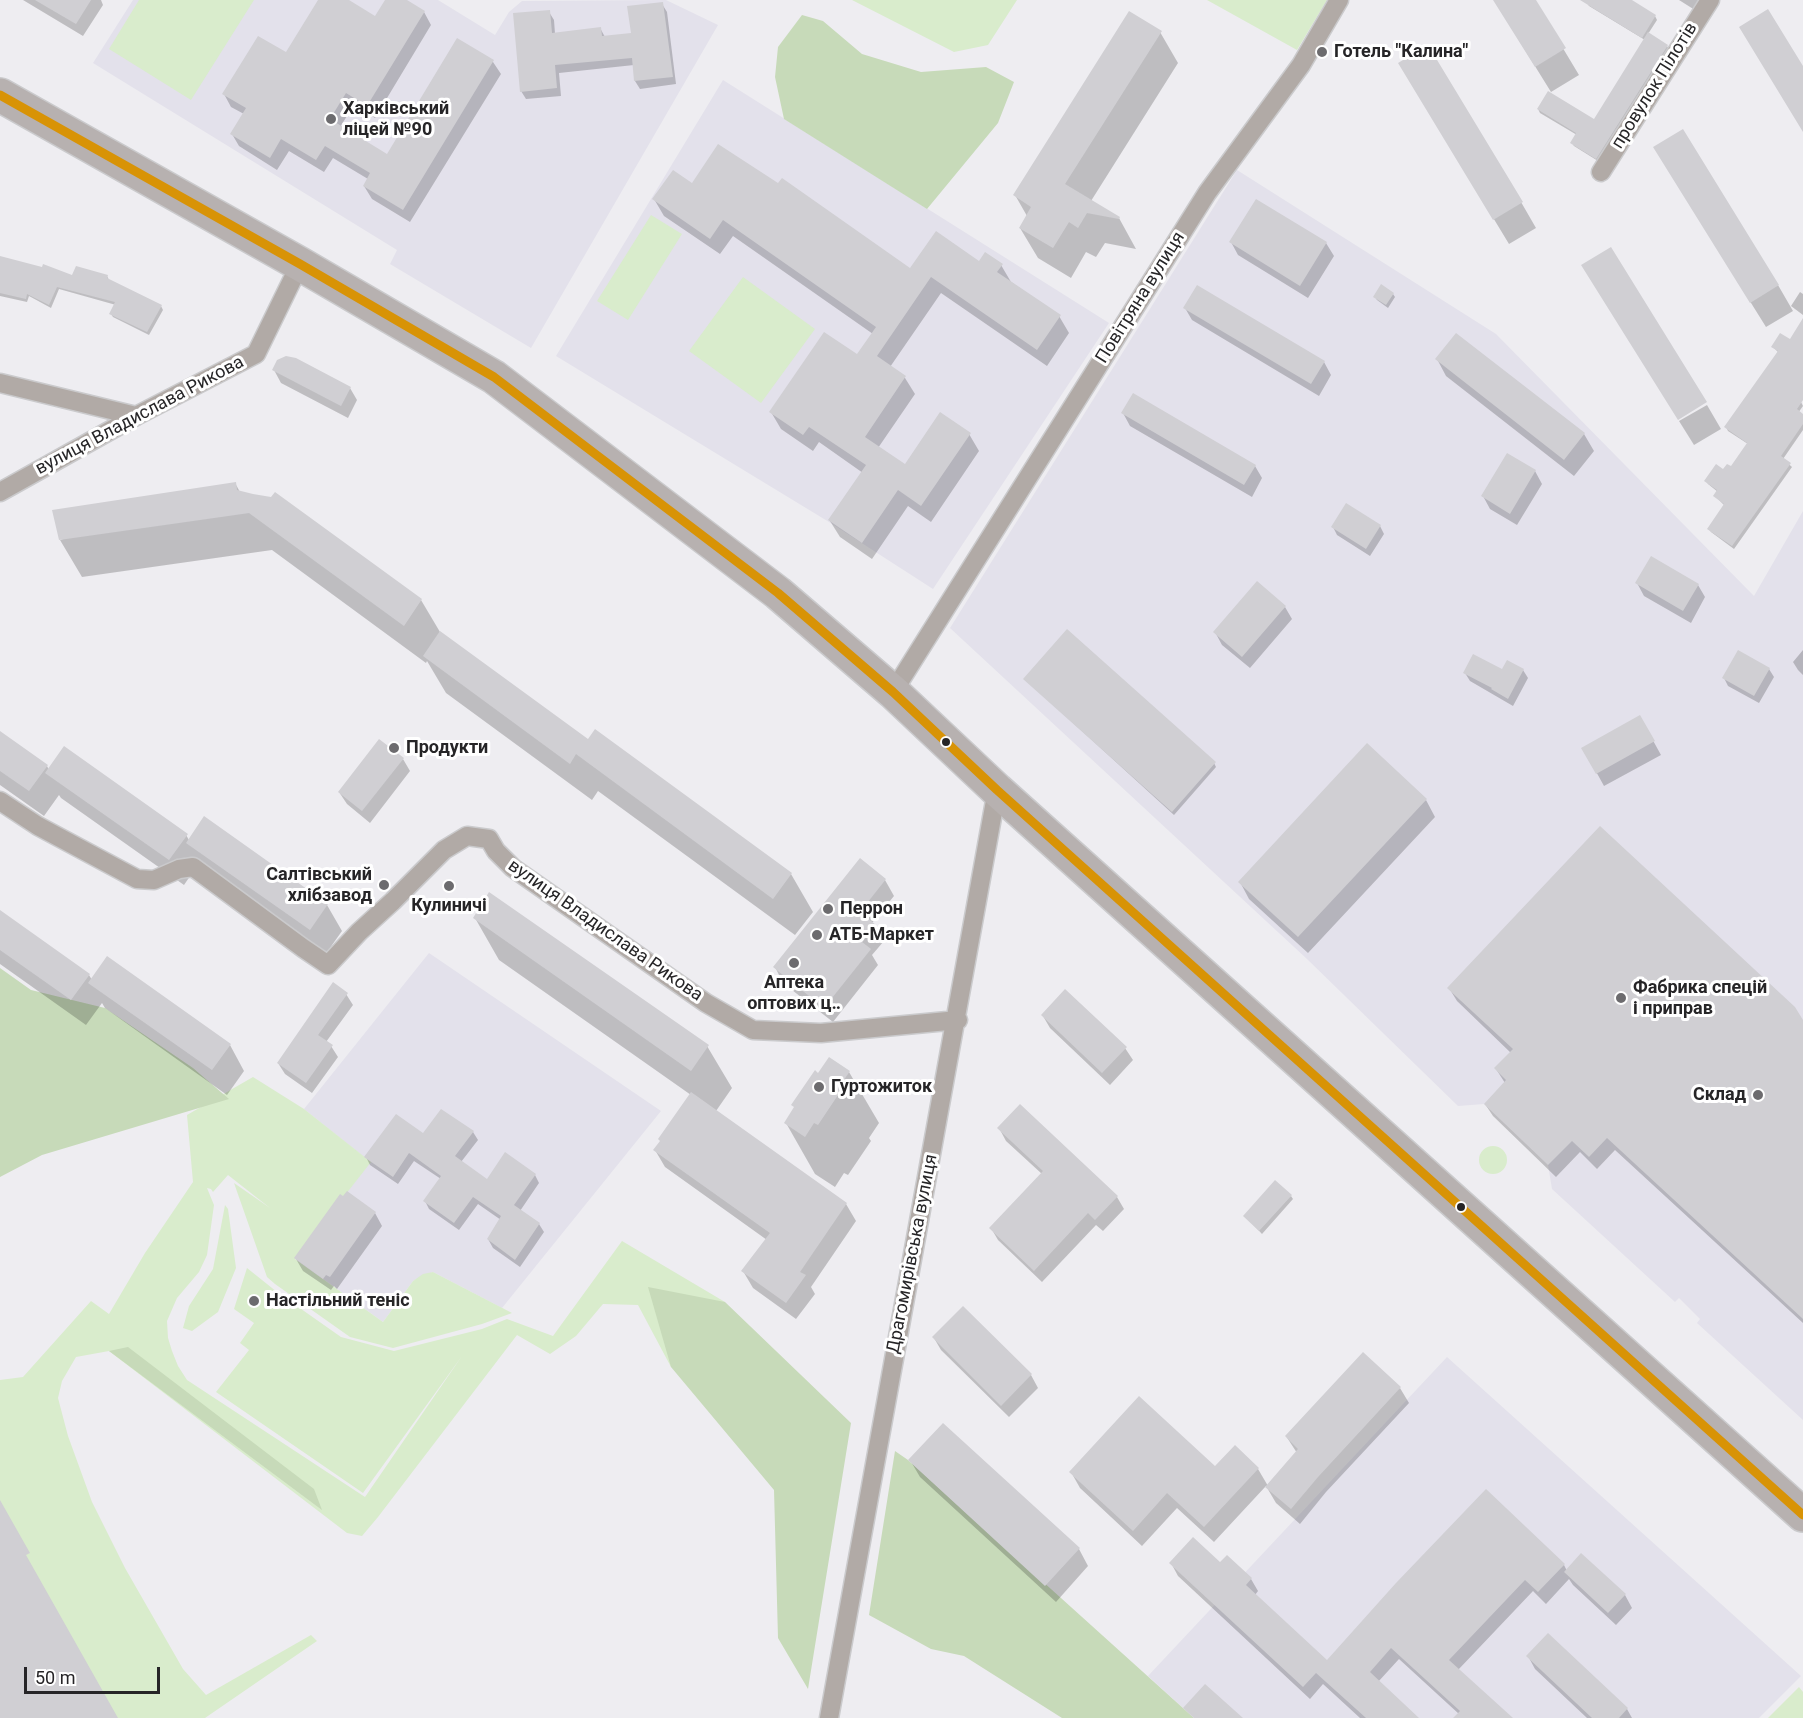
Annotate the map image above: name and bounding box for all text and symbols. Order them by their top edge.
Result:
street label: провулок Пілотів [1607,19,1703,153]
place label: Готель "Калина" [1334,41,1468,63]
marker: Готель "Калина" [1315,45,1329,59]
place label: Харківський ліцей №90 [343,98,449,140]
marker: Харківський ліцей №90 [324,112,338,126]
street label: Повітряна вулиця [1092,228,1190,368]
street label: вулиця Владислава Рикова [32,352,248,480]
unlabelled marker [940,736,952,748]
place label: Продукти [406,737,488,759]
marker: Продукти [387,741,401,755]
street label: вулиця Владислава Рикова [503,855,707,1007]
place label: Салтівський хлібзавод [266,864,372,906]
marker: Салтівський хлібзавод [377,878,391,892]
marker: Кулиничі [442,879,456,893]
place label: Кулиничі [411,895,487,917]
place label: Перрон [840,898,903,920]
marker: Перрон [821,902,835,916]
place label: АТБ-Маркет [829,924,934,946]
marker: АТБ-Маркет [810,928,824,942]
marker: Аптека оптових ц‥ [787,956,801,970]
place label: Аптека оптових ц‥ [747,972,841,1014]
place label: Фабрика спецій і приправ [1633,977,1767,1020]
marker: Фабрика спецій і приправ [1614,991,1628,1005]
place label: Гуртожиток [831,1076,932,1098]
marker: Гуртожиток [812,1080,826,1094]
place label: Склад [1693,1084,1746,1106]
marker: Склад [1751,1088,1765,1102]
street label: Драгомирівська вулиця [883,1153,943,1355]
unlabelled marker [1455,1201,1467,1213]
place label: Настільний теніс [266,1290,410,1312]
marker: Настільний теніс [247,1294,261,1308]
scale bar [27,1655,164,1693]
text: 50 m [35,1667,75,1688]

